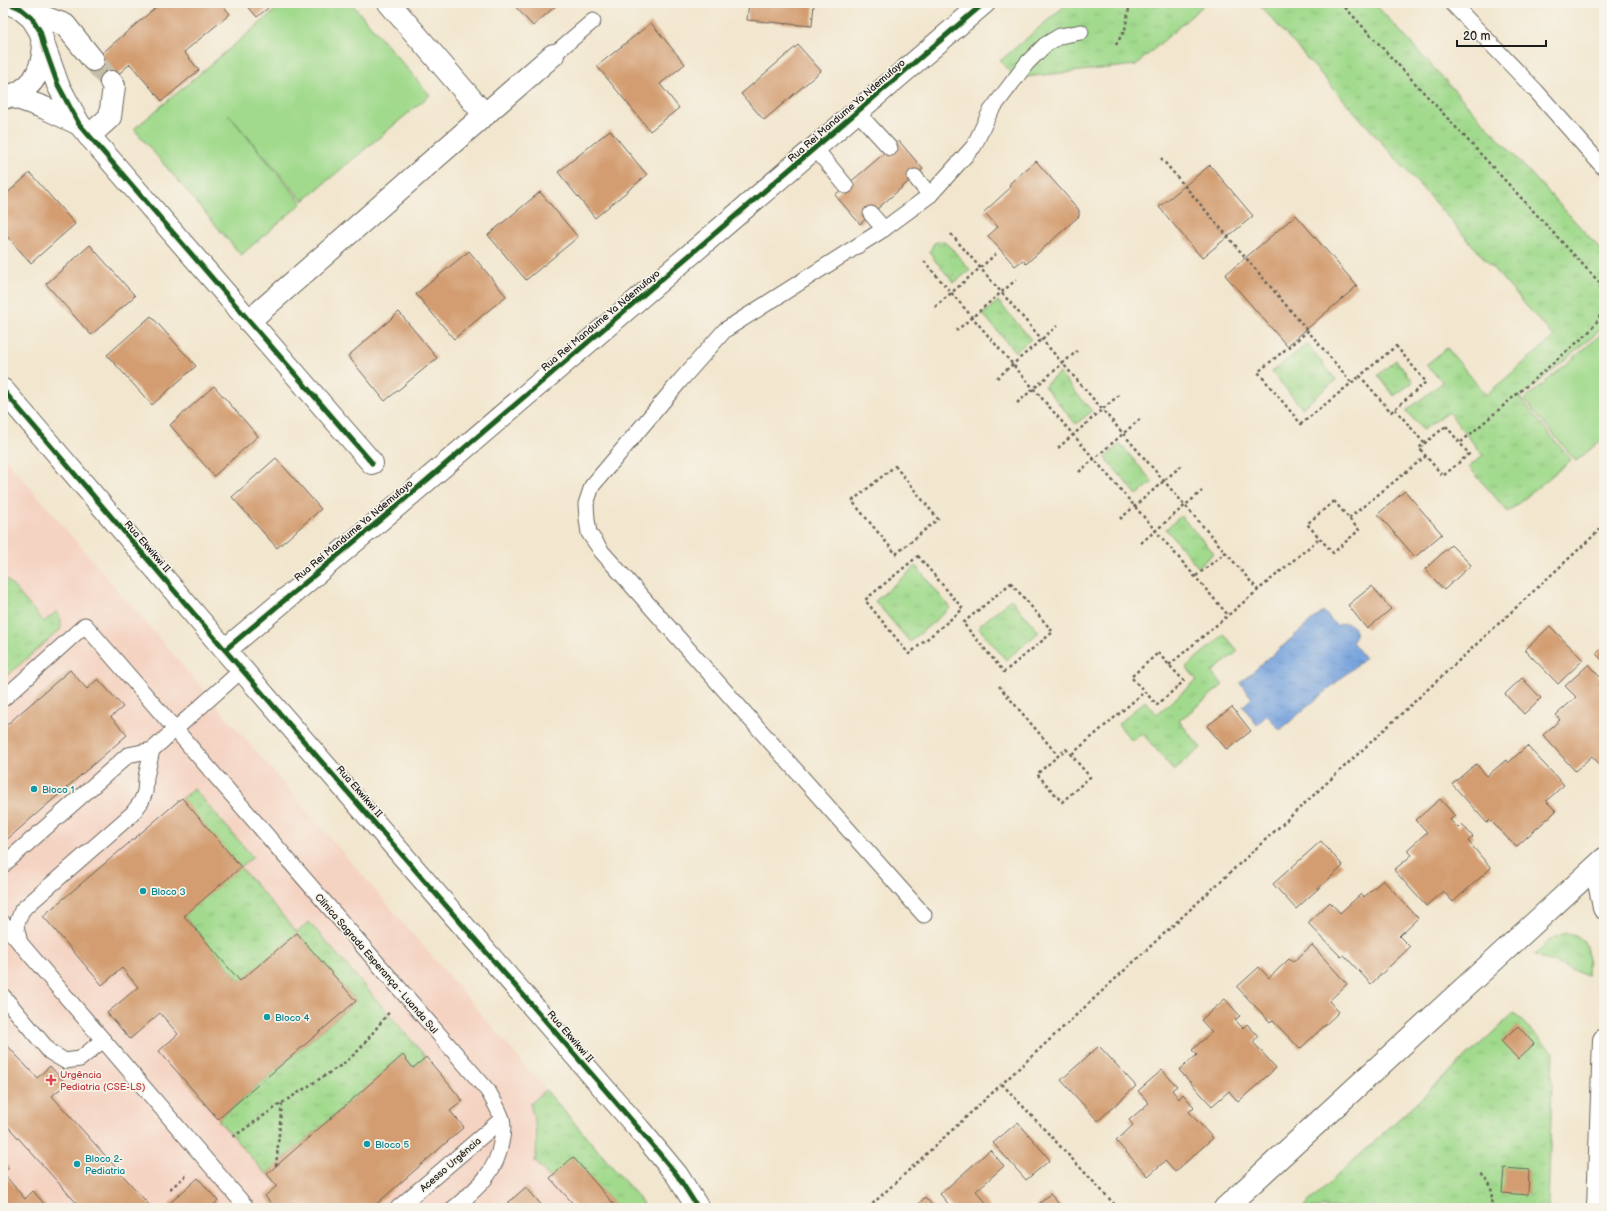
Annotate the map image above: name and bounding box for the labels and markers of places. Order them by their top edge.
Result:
marker: Bloco 1 [29,784,39,794]
place label: Bloco 1 [42,784,74,796]
marker: Bloco 3 [138,886,148,896]
place label: Bloco 3 [151,886,186,898]
marker: Bloco 4 [262,1012,272,1022]
place label: Bloco 4 [275,1012,310,1024]
place label: Urgência Pediatria (CSE-LS) [60,1069,146,1093]
marker: Urgência Pediatria (CSE-LS) [45,1074,57,1086]
marker: Bloco 5 [362,1139,372,1149]
place label: Bloco 5 [375,1139,409,1151]
place label: Bloco 2- Pediatria [85,1153,126,1177]
marker: Bloco 2- Pediatria [72,1159,82,1169]

